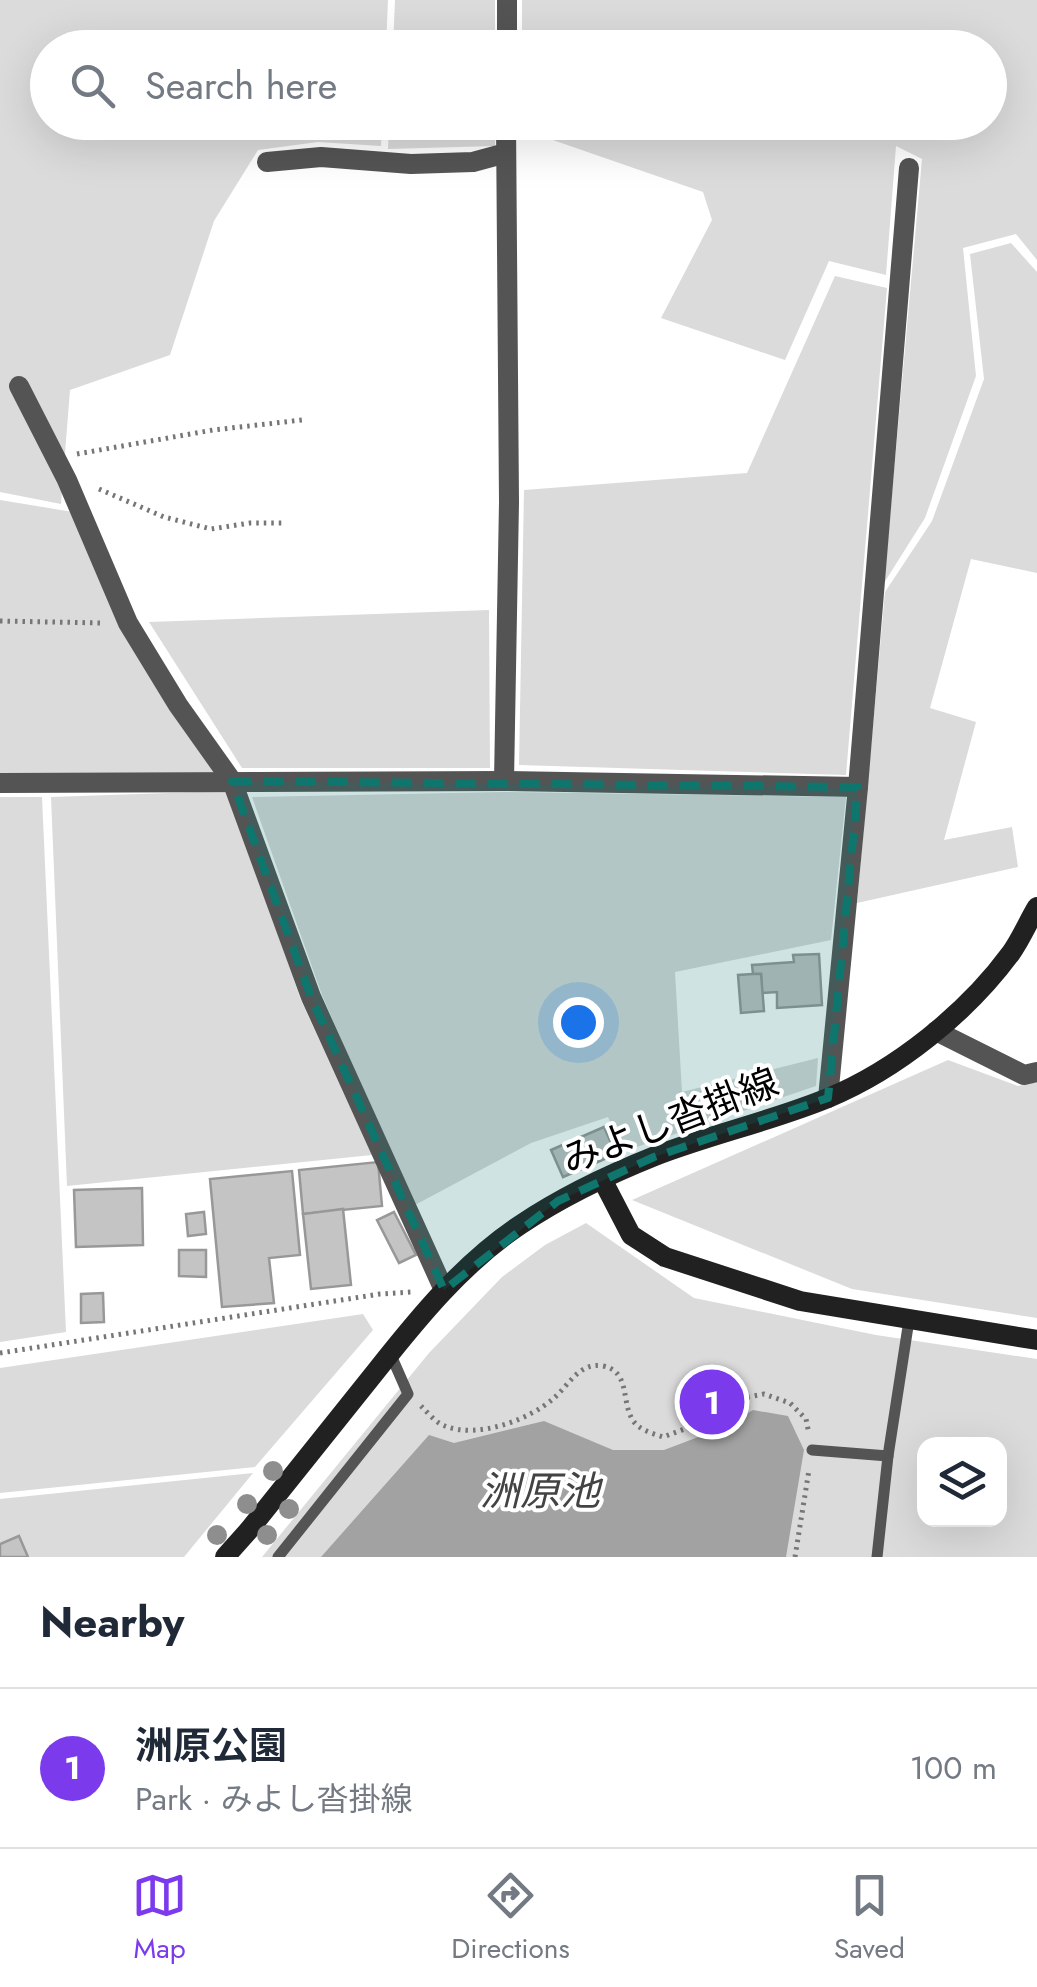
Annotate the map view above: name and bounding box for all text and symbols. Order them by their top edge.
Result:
search box [30,30,1007,140]
icon: search [65,58,120,113]
text: Search here [145,58,337,113]
your location [553,997,604,1048]
street label: みよし沓掛線 [554,1054,786,1187]
pin: 1 [680,1364,744,1440]
map controls [917,1437,1007,1527]
button: layers [917,1437,1007,1527]
water label: 洲原池 [480,1462,604,1520]
text: Nearby [40,1592,184,1653]
text: 洲原公園 [135,1718,287,1773]
text: 1 [64,1745,81,1791]
text: 100 m [910,1745,997,1791]
text: Park · みよし沓掛線 [135,1776,413,1822]
tab: Map [132,1868,187,1969]
tab: Directions [451,1868,570,1969]
tab: Saved [834,1868,905,1969]

